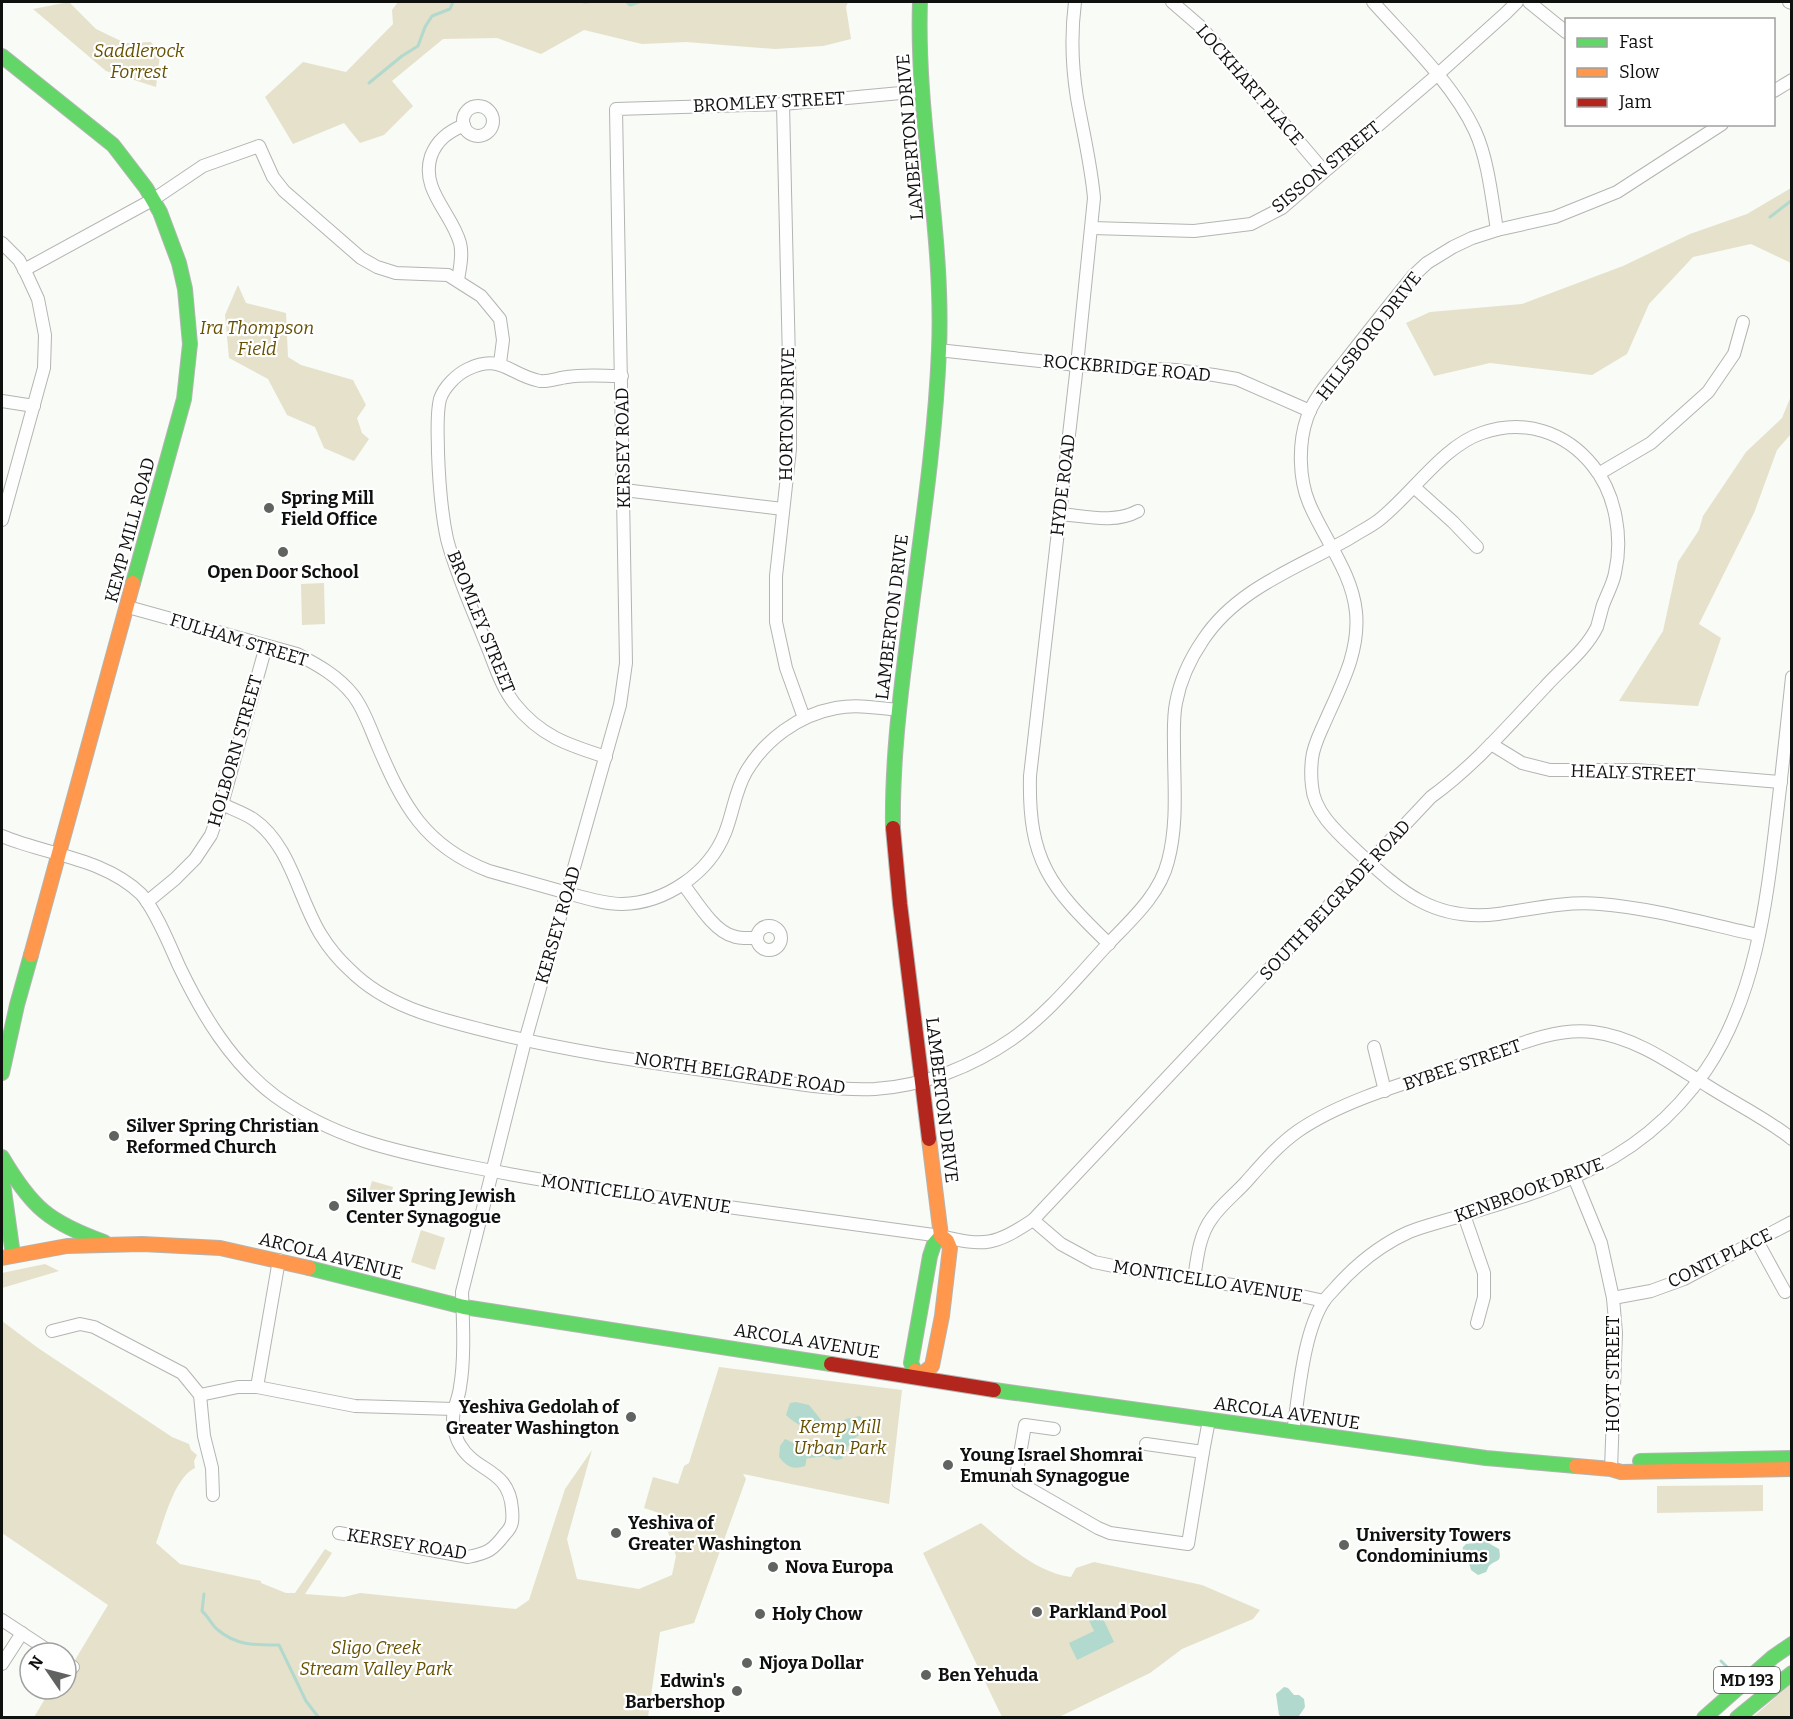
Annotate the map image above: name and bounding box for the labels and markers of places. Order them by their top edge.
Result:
place label: Spring Mill Field Office [281,487,377,530]
marker: Spring Mill Field Office [262,501,276,515]
marker: Open Door School [276,545,290,559]
place label: Open Door School [207,561,359,583]
place label: Silver Spring Christian Reformed Church [126,1115,319,1158]
marker: Silver Spring Christian Reformed Church [107,1129,121,1143]
place label: Silver Spring Jewish Center Synagogue [346,1185,516,1228]
marker: Silver Spring Jewish Center Synagogue [327,1199,341,1213]
place label: Yeshiva Gedolah of Greater Washington [446,1396,620,1439]
marker: Yeshiva Gedolah of Greater Washington [624,1410,638,1424]
place label: Young Israel Shomrai Emunah Synagogue [960,1444,1143,1487]
marker: Young Israel Shomrai Emunah Synagogue [941,1458,955,1472]
place label: Yeshiva of Greater Washington [628,1512,802,1555]
place label: University Towers Condominiums [1356,1524,1511,1567]
marker: Yeshiva of Greater Washington [609,1526,623,1540]
marker: University Towers Condominiums [1337,1538,1351,1552]
place label: Nova Europa [785,1556,893,1578]
marker: Nova Europa [766,1560,780,1574]
place label: Parkland Pool [1049,1601,1167,1623]
place label: Holy Chow [772,1603,864,1625]
marker: Parkland Pool [1030,1605,1044,1619]
marker: Holy Chow [753,1607,767,1621]
place label: Njoya Dollar [759,1652,864,1674]
marker: Njoya Dollar [740,1656,754,1670]
place label: Ben Yehuda [938,1664,1038,1686]
marker: Ben Yehuda [919,1668,933,1682]
place label: Edwin's Barbershop [625,1670,725,1713]
marker: Edwin's Barbershop [730,1684,744,1698]

